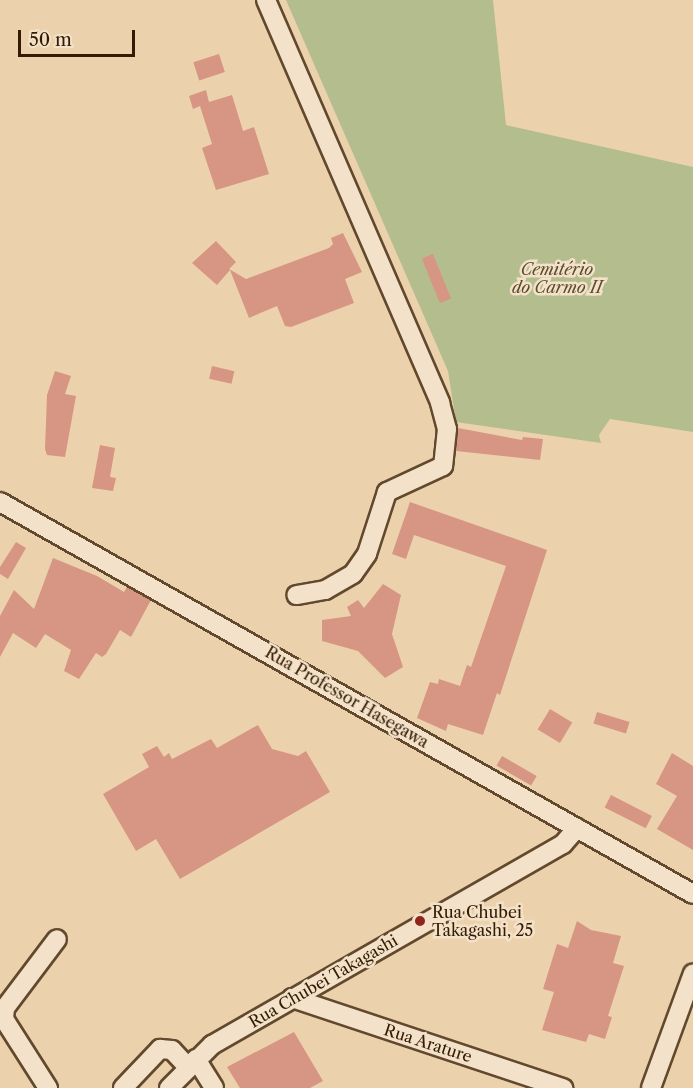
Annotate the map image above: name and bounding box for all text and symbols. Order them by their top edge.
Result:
scale bar [21,18,138,56]
text: 50 m [29,29,72,51]
park label: Cemitério do Carmo II [512,259,602,297]
street label: Rua Professor Hasegawa [262,642,432,752]
place label: Rua Chubei Takagashi, 25 [432,902,533,940]
marker: Rua Chubei Takagashi, 25 [413,914,427,928]
street label: Rua Chubei Takagashi [245,930,401,1032]
street label: Rua Arature [381,1020,475,1066]

